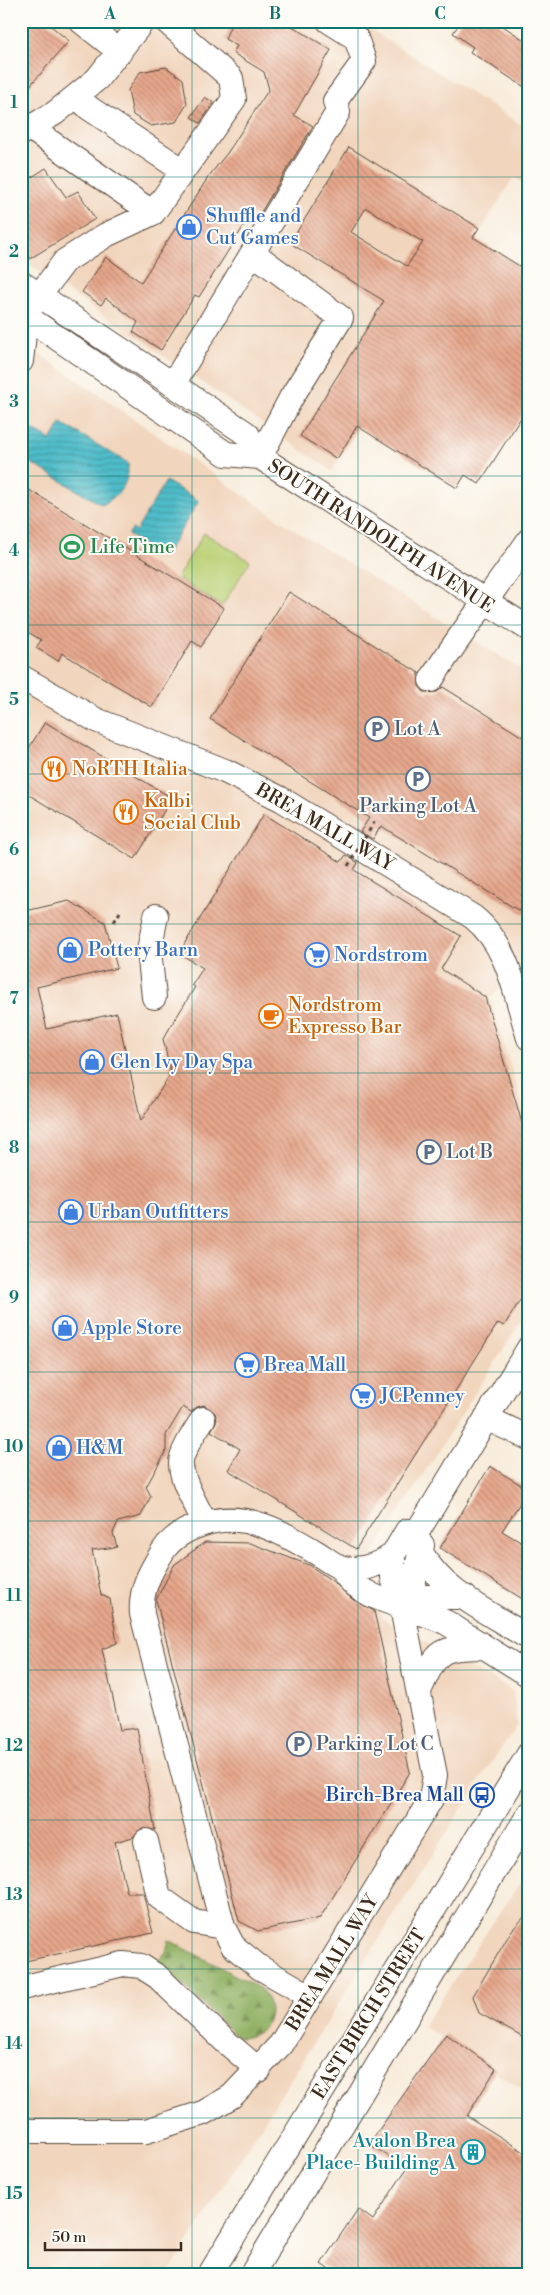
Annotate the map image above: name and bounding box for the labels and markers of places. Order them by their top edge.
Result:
place label: Shuffle and Cut Games [206,204,301,250]
shop icon: Shuffle and Cut Games [176,214,202,240]
sports icon: Life Time [59,534,85,560]
place label: Life Time [90,535,175,559]
parking icon: Lot A [364,716,390,742]
place label: Lot A [394,717,442,741]
restaurant icon: NoRTH Italia [41,756,67,782]
place label: NoRTH Italia [72,757,188,781]
parking icon: Parking Lot A [405,766,431,792]
place label: Kalbi Social Club [144,789,241,835]
place label: Parking Lot A [359,794,478,818]
restaurant icon: Kalbi Social Club [113,799,139,825]
shop icon: Pottery Barn [57,937,83,963]
place label: Pottery Barn [88,938,198,962]
supermarket icon: Nordstrom [304,942,330,968]
place label: Nordstrom [334,943,428,967]
place label: Nordstrom Expresso Bar [288,993,402,1039]
cafe icon: Nordstrom Expresso Bar [258,1003,284,1029]
shop icon: Glen Ivy Day Spa [79,1049,105,1075]
place label: Glen Ivy Day Spa [110,1050,254,1074]
parking icon: Lot B [416,1139,442,1165]
place label: Lot B [446,1140,493,1164]
shop icon: Urban Outfitters [58,1199,84,1225]
place label: Urban Outfitters [88,1200,229,1224]
shop icon: Apple Store [52,1315,78,1341]
place label: Apple Store [81,1316,182,1340]
supermarket icon: Brea Mall [234,1352,260,1378]
place label: Brea Mall [263,1353,347,1377]
supermarket icon: JCPenney [350,1383,376,1409]
place label: JCPenney [379,1384,465,1408]
shop icon: H&M [46,1435,72,1461]
place label: H&M [76,1436,123,1460]
parking icon: Parking Lot C [286,1731,312,1757]
place label: Parking Lot C [316,1732,434,1756]
bus stop icon: Birch-Brea Mall [469,1782,495,1808]
place label: Birch-Brea Mall [325,1783,464,1807]
place label: Avalon Brea Place- Building A [306,2129,457,2175]
building icon: Avalon Brea Place- Building A [460,2139,486,2165]

